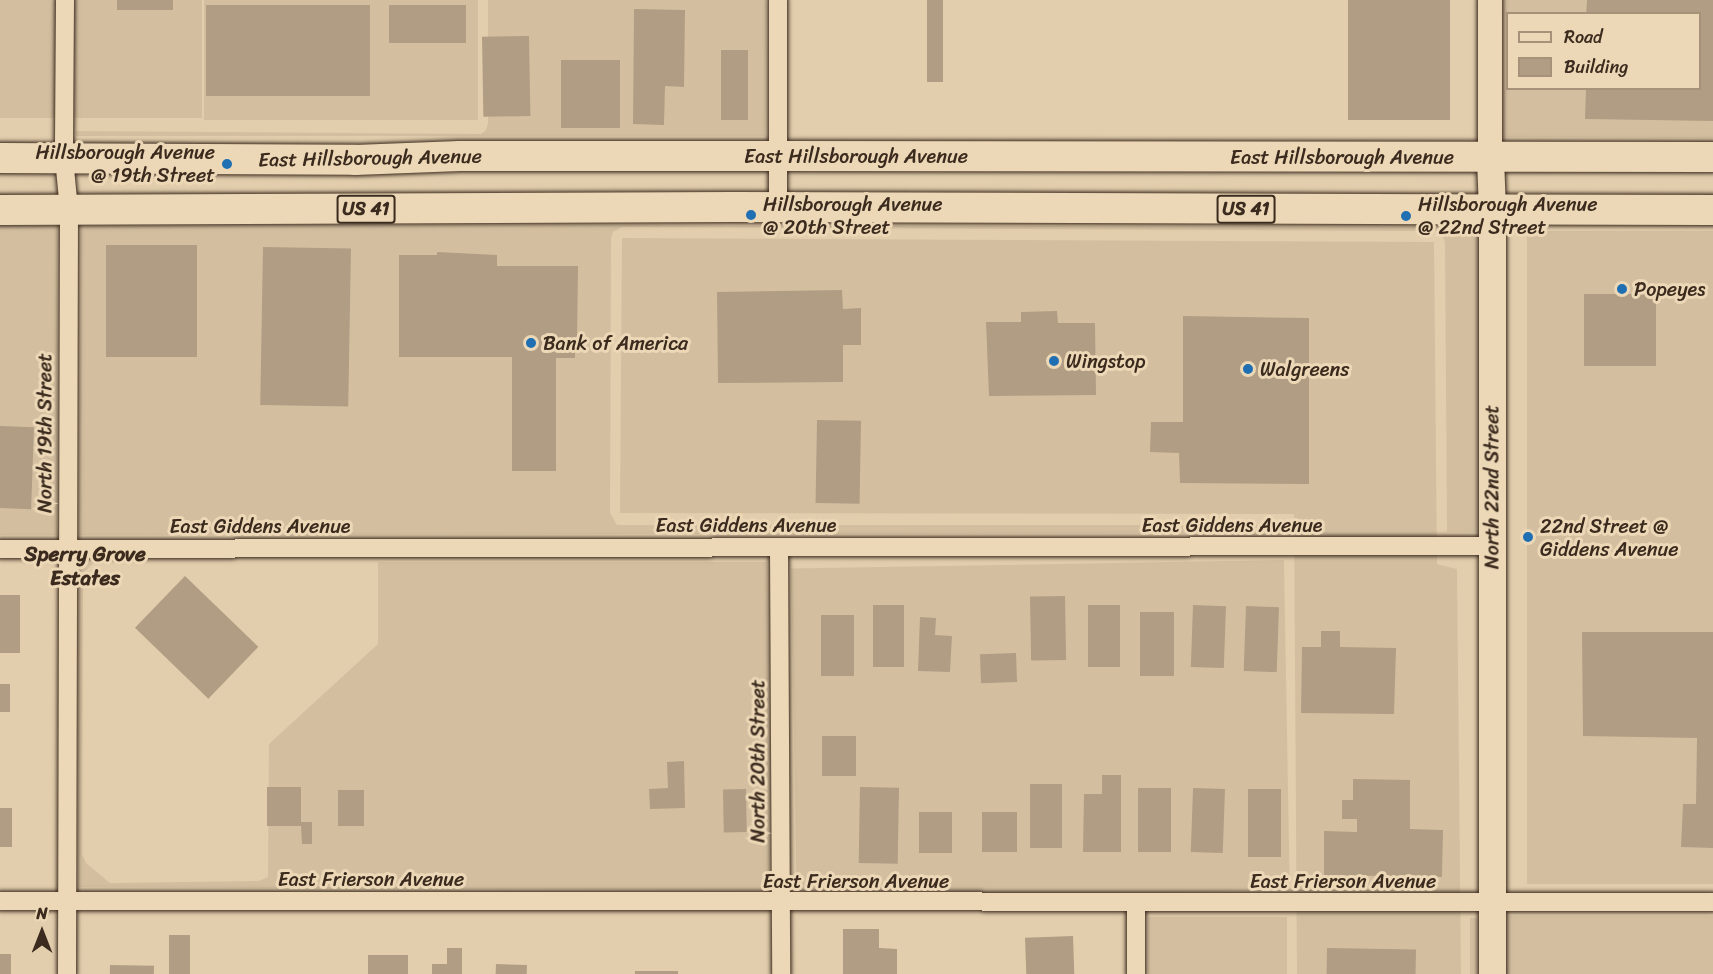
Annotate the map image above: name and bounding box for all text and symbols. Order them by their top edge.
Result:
legend [1506,12,1701,90]
text: Road [1564,21,1603,53]
text: Building [1564,51,1628,83]
place label: Hillsborough Avenue @ 19th Street [36,140,215,187]
street label: East Hillsborough Avenue [258,144,482,172]
street label: East Hillsborough Avenue [744,144,968,168]
street label: East Hillsborough Avenue [1230,145,1454,169]
marker: Hillsborough Avenue @ 19th Street [220,157,234,171]
place label: Hillsborough Avenue @ 20th Street [763,192,942,239]
place label: Hillsborough Avenue @ 22nd Street [1418,192,1597,239]
road number: US 41 [336,194,396,224]
road number: US 41 [1216,194,1276,224]
marker: Hillsborough Avenue @ 20th Street [744,208,758,222]
marker: Hillsborough Avenue @ 22nd Street [1399,209,1413,223]
place label: Popeyes [1634,277,1705,301]
marker: Popeyes [1615,282,1629,296]
place label: Bank of America [543,331,689,355]
marker: Bank of America [524,336,538,350]
place label: Wingstop [1066,349,1145,373]
street label: North 19th Street [33,353,57,513]
marker: Wingstop [1047,354,1061,368]
place label: Walgreens [1260,357,1349,381]
marker: Walgreens [1241,362,1255,376]
street label: North 22nd Street [1480,405,1504,569]
street label: East Giddens Avenue [655,513,837,537]
street label: East Giddens Avenue [1141,513,1323,537]
street label: East Giddens Avenue [169,514,351,538]
place label: 22nd Street @ Giddens Avenue [1540,514,1678,561]
marker: 22nd Street @ Giddens Avenue [1521,530,1535,544]
district label: Sperry Grove Estates [24,541,146,591]
street label: North 20th Street [746,679,770,843]
street label: East Frierson Avenue [278,867,464,891]
street label: East Frierson Avenue [763,869,949,893]
street label: East Frierson Avenue [1250,869,1436,893]
text: N [36,899,48,928]
north arrow [12,902,72,962]

